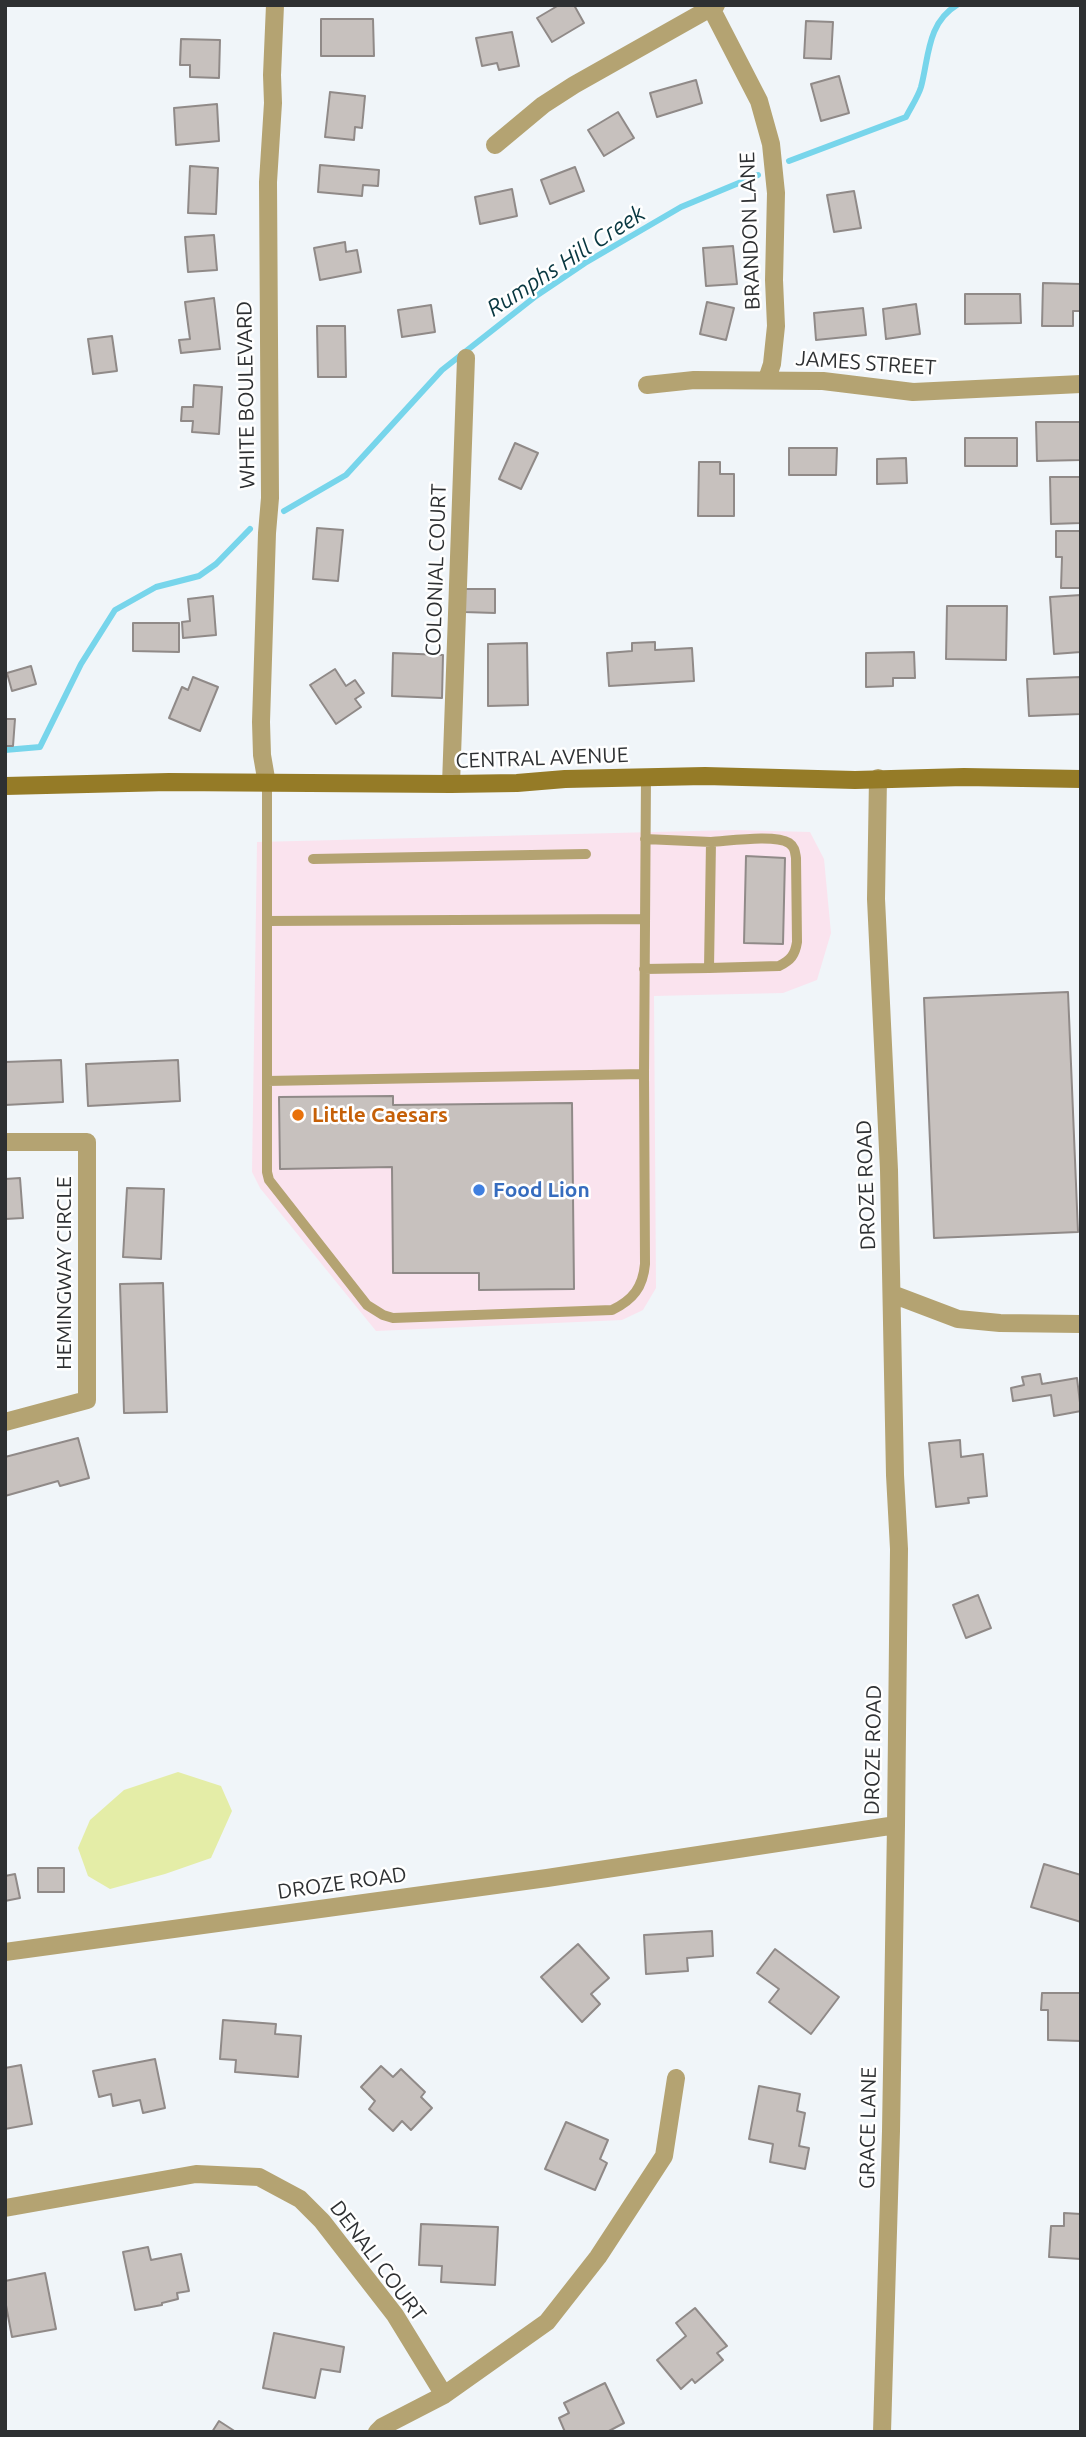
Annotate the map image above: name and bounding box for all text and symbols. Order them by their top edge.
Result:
street label: BRANDON LANE [735,151,765,311]
water label: Rumphs Hill Creek [482,200,650,322]
street label: WHITE BOULEVARD [232,301,260,489]
street label: JAMES STREET [795,346,937,380]
street label: COLONIAL COURT [420,483,452,657]
street label: CENTRAL AVENUE [455,742,629,774]
place label: Little Caesars [312,1102,448,1128]
marker: Little Caesars [290,1107,306,1123]
street label: DROZE ROAD [851,1119,881,1251]
street label: HEMINGWAY CIRCLE [51,1176,77,1370]
place label: Food Lion [493,1177,590,1203]
marker: Food Lion [471,1182,487,1198]
street label: DROZE ROAD [859,1685,887,1815]
street label: DROZE ROAD [276,1861,408,1905]
street label: GRACE LANE [854,2067,882,2189]
street label: DENALI COURT [325,2196,431,2326]

